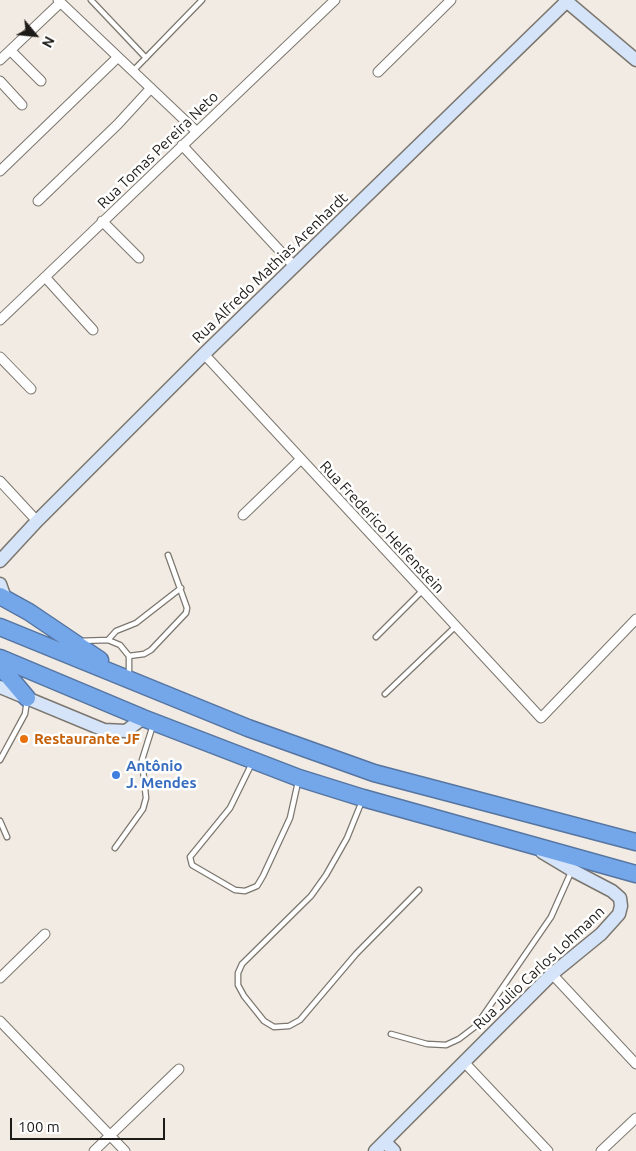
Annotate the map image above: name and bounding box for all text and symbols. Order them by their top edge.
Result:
north arrow [10,10,60,60]
text: N [39,34,58,50]
street label: Rua Tomas Pereira Neto [94,88,222,212]
street label: Rua Alfredo Mathias Arenhardt [189,189,351,347]
street label: Rua Frederico Helfenstein [316,457,448,597]
place label: Restaurante JF [34,730,140,748]
marker: Restaurante JF [18,733,30,745]
place label: Antônio J. Mendes [126,757,197,792]
marker: Antônio J. Mendes [110,769,122,781]
street label: Rua Julio Carlos Lohmann [470,902,608,1034]
scale bar [12,1108,168,1140]
text: 100 m [18,1118,60,1135]

